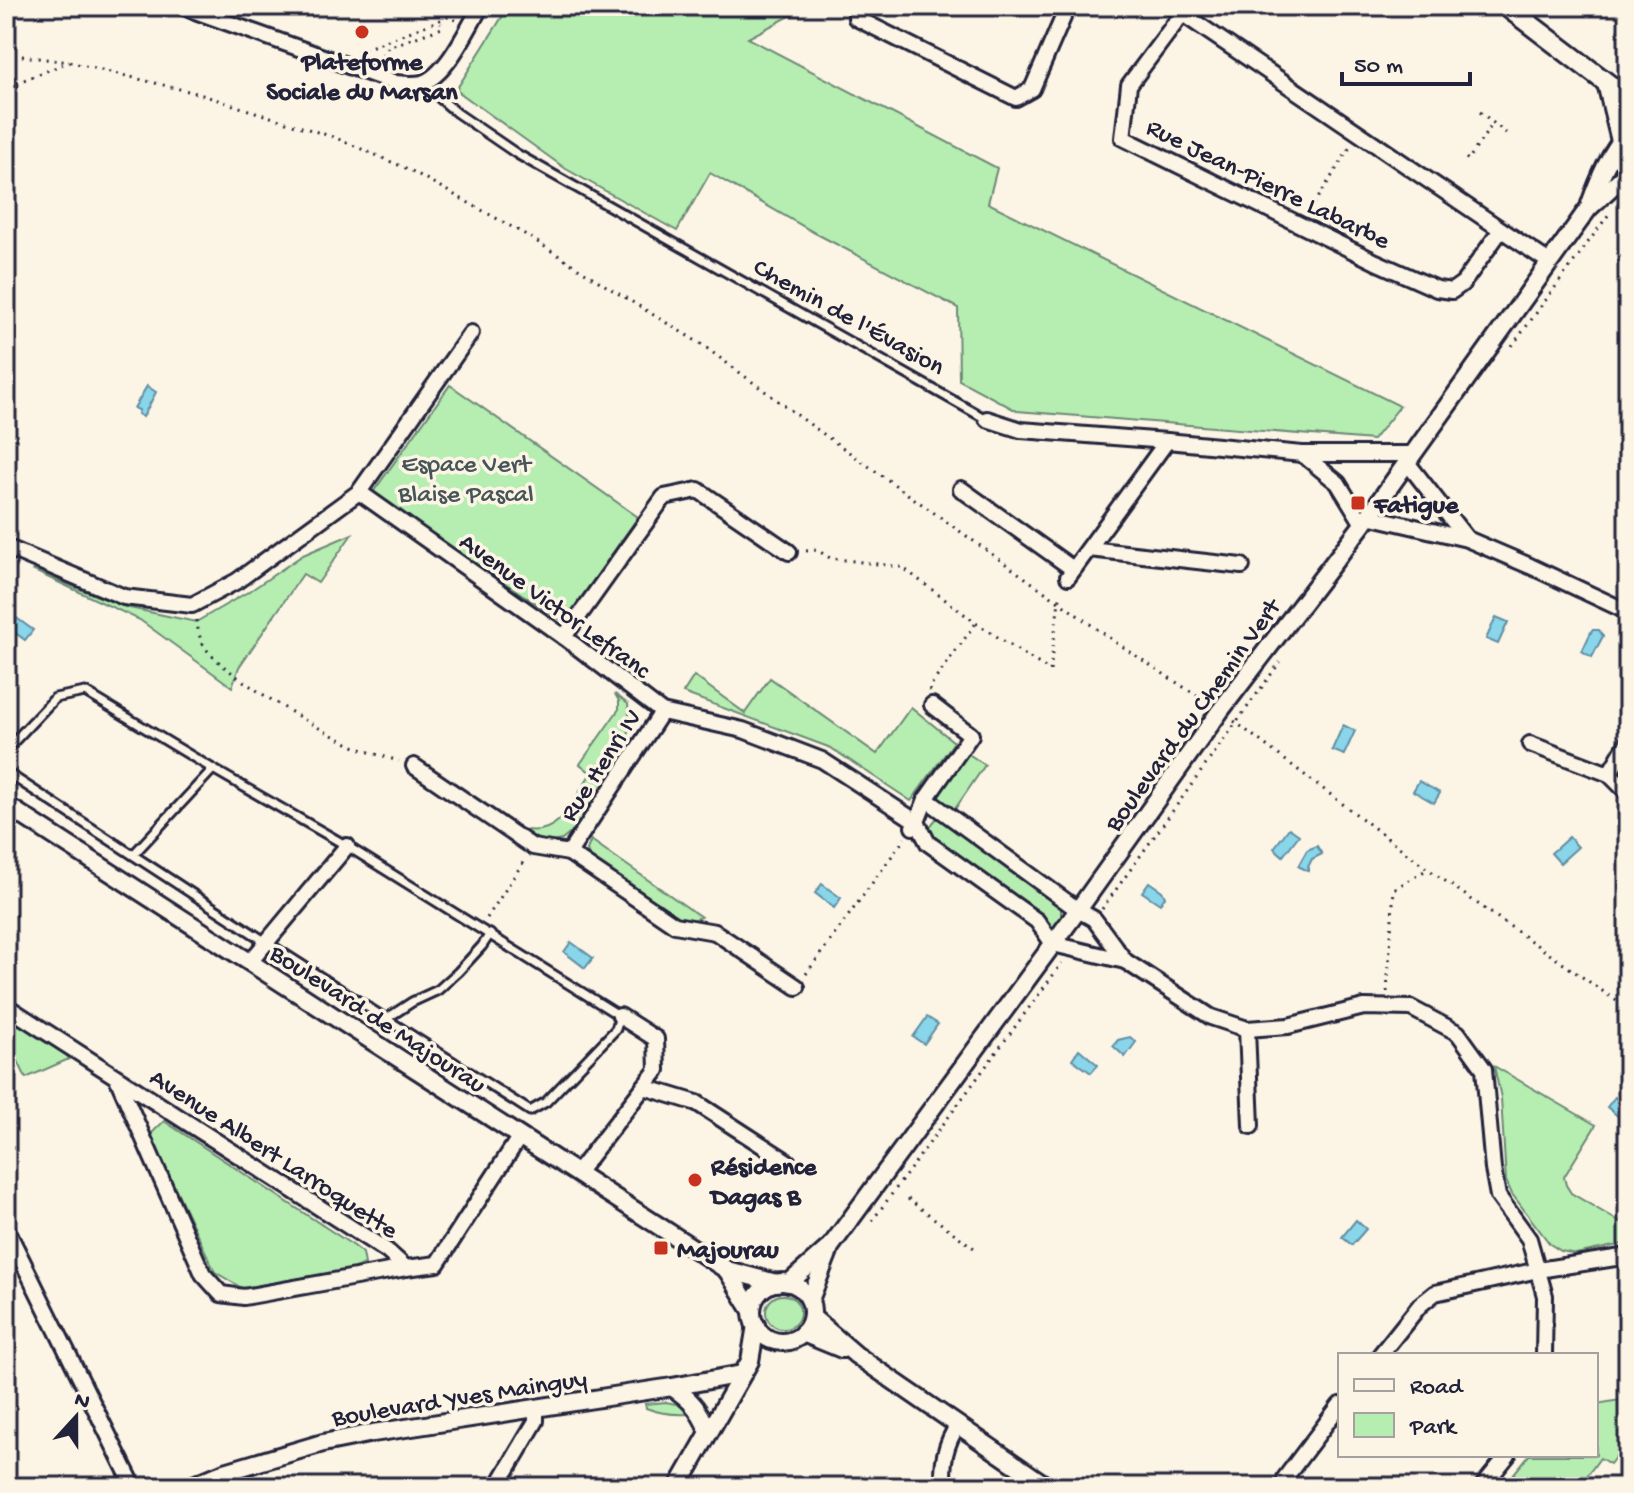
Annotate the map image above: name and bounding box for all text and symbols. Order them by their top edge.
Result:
marker: Plateforme Sociale du Marsan [353,23,371,41]
scale bar [1342,36,1470,86]
place label: Plateforme Sociale du Marsan [266,49,458,110]
text: 50 m [1354,53,1403,82]
street label: Rue Jean-Pierre Labarbe [1140,114,1395,259]
street label: Chemin de l'Évasion [747,253,950,385]
park label: Espace Vert Blaise Pascal [397,451,534,512]
place label: Fatigue [1373,492,1460,523]
marker: Fatigue [1349,494,1367,512]
street label: Avenue Victor Lefranc [452,528,656,688]
street label: Boulevard du Chemin Vert [1099,592,1291,840]
street label: Rue Henri IV [555,704,651,828]
street label: Boulevard de Majourau [262,939,490,1102]
street label: Avenue Albert Larroquette [142,1064,403,1248]
place label: Résidence Dagas B [709,1154,818,1215]
marker: Résidence Dagas B [686,1171,704,1189]
place label: Majourau [677,1237,779,1268]
marker: Majourau [652,1239,670,1257]
legend [1338,1353,1598,1457]
street label: Boulevard Yves Mainguy [329,1365,590,1436]
text: Road [1410,1374,1464,1403]
north arrow [36,1377,116,1457]
text: N [70,1387,93,1417]
text: Park [1409,1414,1458,1443]

